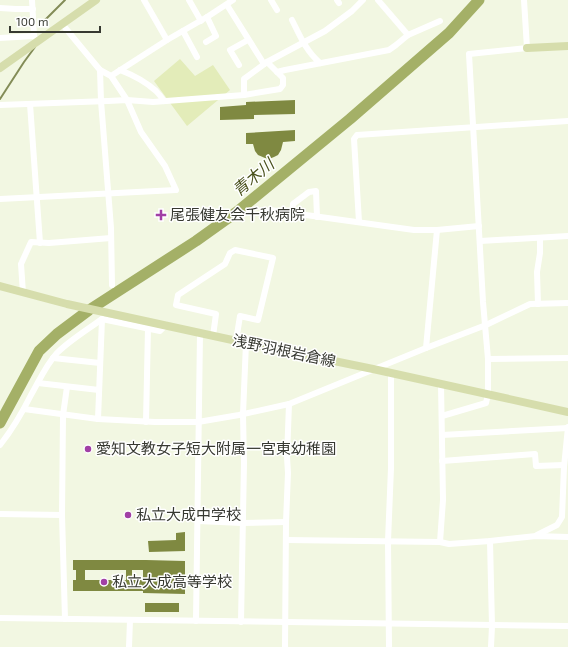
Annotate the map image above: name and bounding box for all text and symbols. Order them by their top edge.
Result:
scale bar [10,8,100,34]
text: 100 m [16,14,48,28]
water label: 青木川 [228,153,279,199]
place label: 尾張健友会千秋病院 [170,205,305,223]
marker: 尾張健友会千秋病院 [155,209,167,221]
street label: 浅野羽根岩倉線 [231,330,337,370]
place label: 愛知文教女子短大附属一宮東幼稚園 [96,439,336,457]
marker: 愛知文教女子短大附属一宮東幼稚園 [83,444,93,454]
place label: 私立大成中学校 [136,505,241,523]
marker: 私立大成中学校 [123,510,133,520]
place label: 私立大成高等学校 [112,572,232,590]
marker: 私立大成高等学校 [99,577,109,587]

